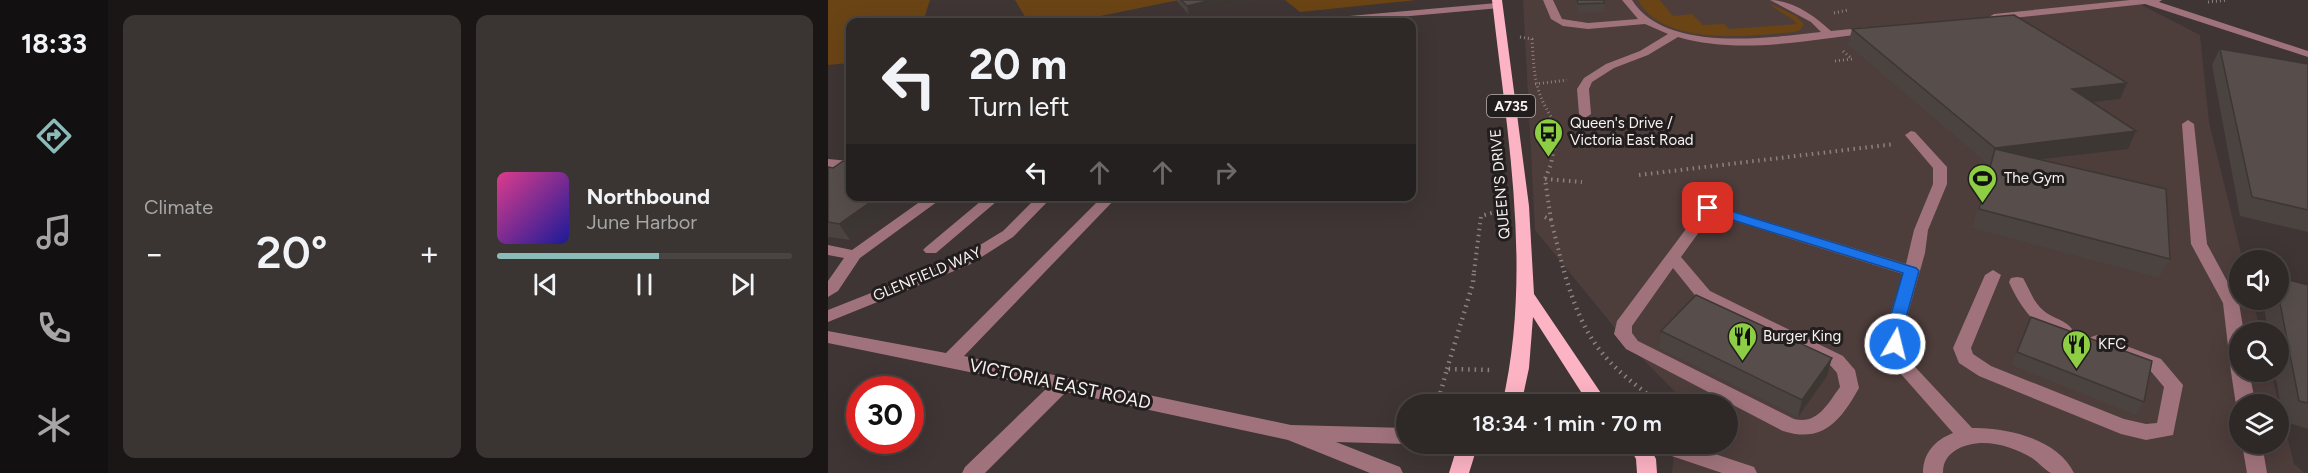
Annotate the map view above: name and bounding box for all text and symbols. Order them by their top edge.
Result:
text: 18:33 [21,27,87,60]
text: 20 m [969,39,1067,90]
icon: left [870,42,948,120]
text: Turn left [969,90,1069,123]
road number: A735 [1487,95,1535,117]
place label: Queen's Drive / Victoria East Road [1570,114,1694,149]
icon: directions [33,115,75,157]
bus stop icon: Queen's Drive / Victoria East Road [1533,116,1565,158]
street label: QUEEN'S DRIVE [1486,128,1514,240]
icon: left [1020,156,1053,189]
icon: ahead [1083,156,1116,189]
icon: ahead [1146,156,1179,189]
icon: right [1209,156,1242,189]
sports icon: The Gym [1967,162,1999,204]
place label: The Gym [2004,169,2065,187]
pin [1682,182,1733,233]
text: Northbound [587,183,710,210]
icon: arrive [1691,191,1724,224]
text: Climate [144,195,213,219]
text: June Harbor [587,210,697,234]
icon: music [33,211,75,253]
text: 20° [256,225,328,279]
text: − [144,234,165,273]
text: + [419,234,440,273]
street label: GLENFIELD WAY [870,243,984,305]
map controls [2229,250,2289,454]
button: sound [2229,250,2289,310]
icon: previous [529,268,562,301]
icon: pause [628,268,661,301]
icon: next [726,268,759,301]
icon: phone [33,307,75,349]
position arrow [1863,312,1927,376]
restaurant icon: Burger King [1726,320,1758,362]
button: search [2229,322,2289,382]
place label: Burger King [1763,327,1841,345]
restaurant icon: KFC [2061,328,2093,370]
place label: KFC [2098,335,2126,353]
street label: VICTORIA EAST ROAD [967,354,1153,414]
speed limit sign: 30 [846,376,924,454]
button: layers [2229,394,2289,454]
icon: climate [33,404,75,446]
text: 18:34 · 1 min · 70 m [1472,410,1662,437]

